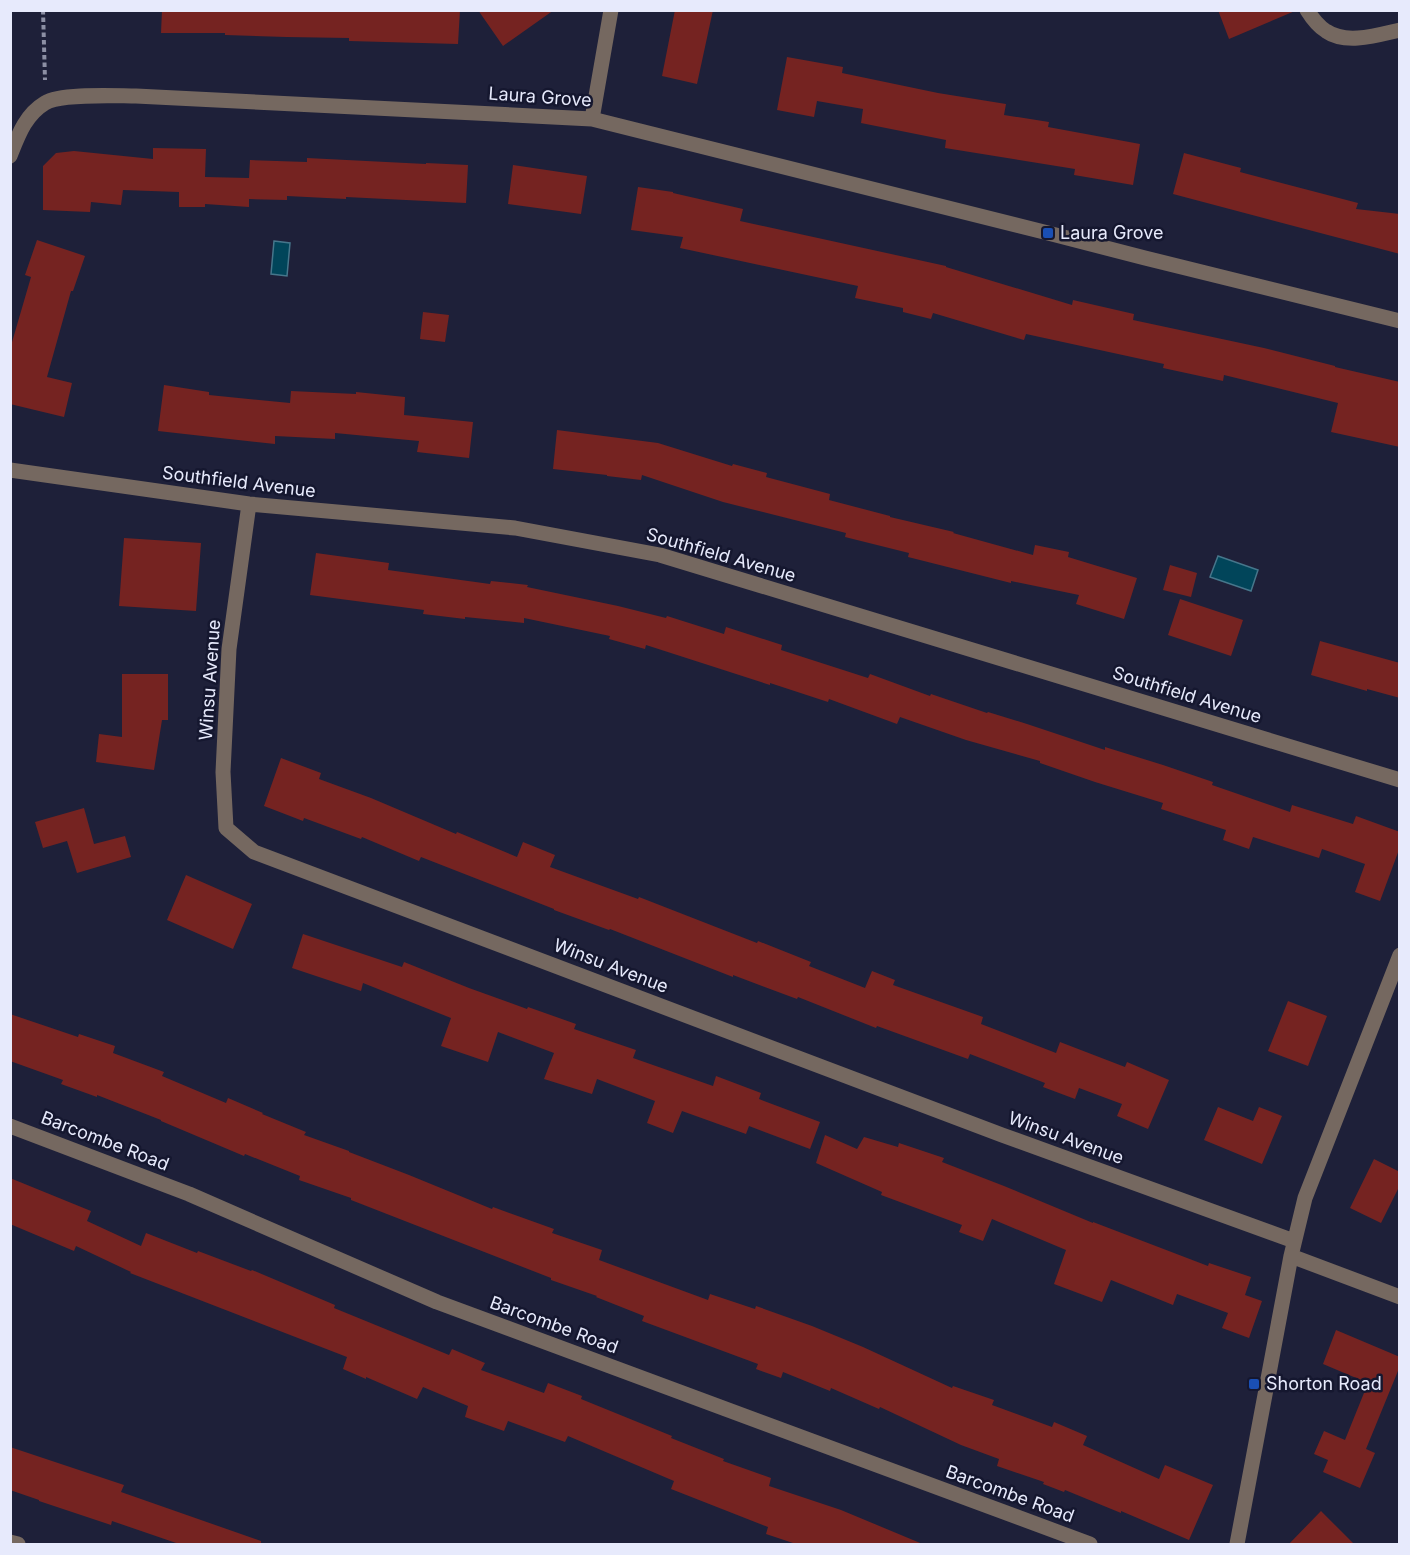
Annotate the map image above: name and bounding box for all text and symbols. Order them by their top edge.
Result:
street label: Laura Grove [488,82,592,111]
place label: Laura Grove [1060,222,1163,243]
marker: Laura Grove [1041,226,1055,240]
street label: Southfield Avenue [161,462,317,501]
street label: Southfield Avenue [644,523,798,586]
street label: Winsu Avenue [195,619,224,741]
street label: Southfield Avenue [1110,662,1264,727]
street label: Winsu Avenue [551,934,672,997]
street label: Barcombe Road [38,1107,172,1175]
street label: Winsu Avenue [1006,1107,1127,1168]
street label: Barcombe Road [487,1292,621,1358]
place label: Shorton Road [1266,1373,1382,1394]
marker: Shorton Road [1247,1377,1261,1391]
street label: Barcombe Road [943,1461,1077,1527]

